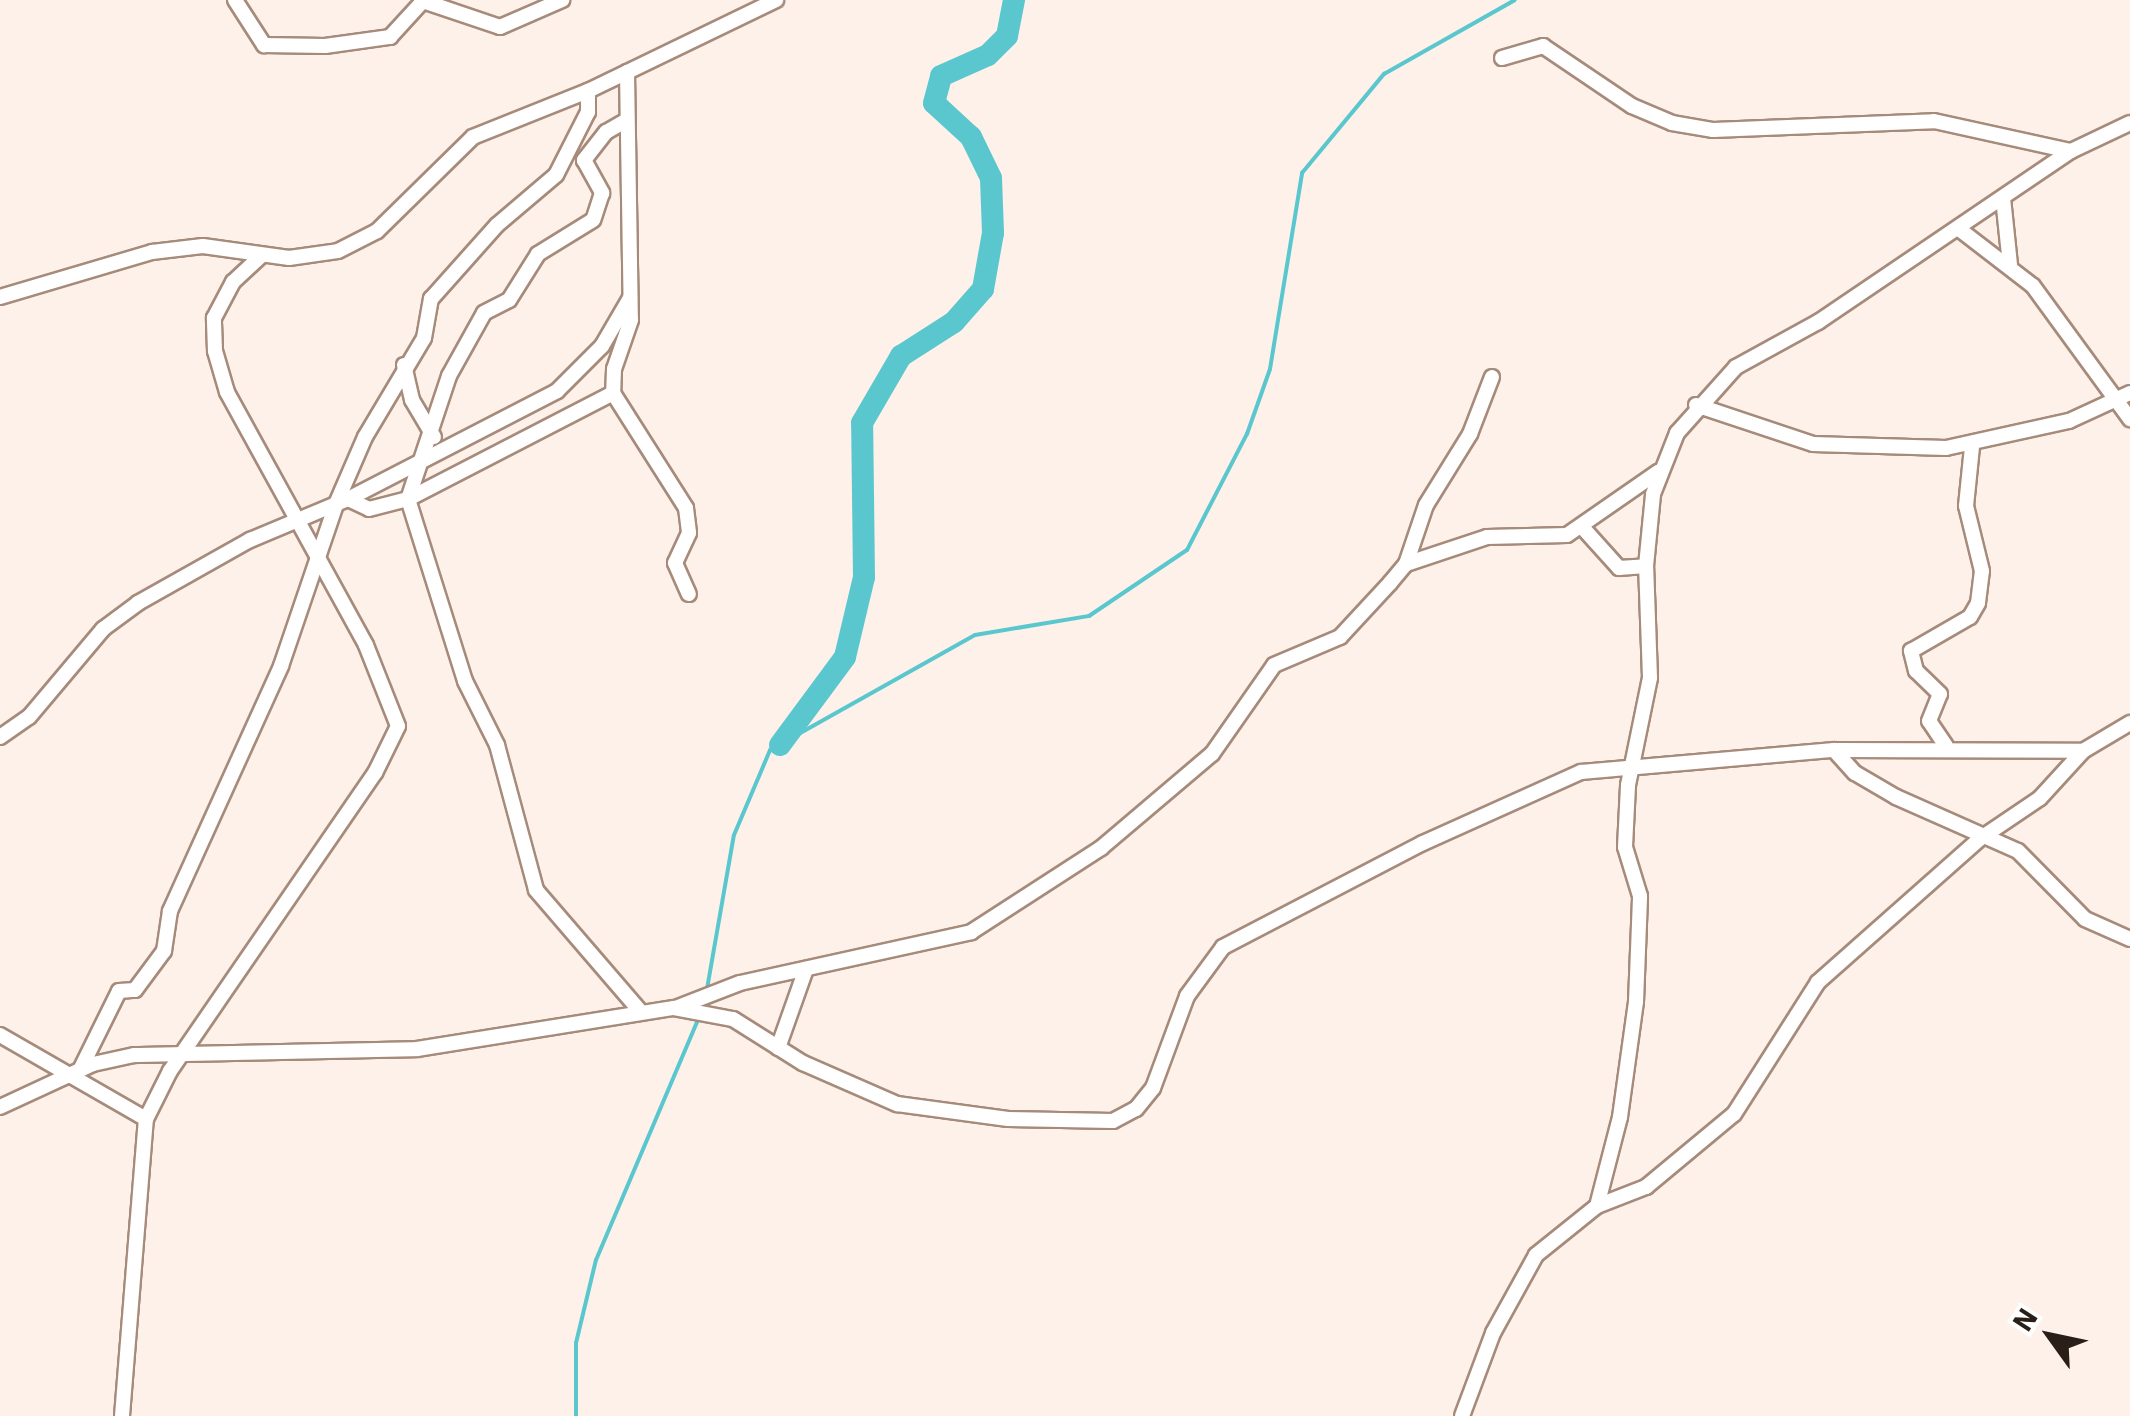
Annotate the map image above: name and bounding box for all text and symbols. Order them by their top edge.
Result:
north arrow [2000,1286,2100,1386]
text: N [2003,1301,2045,1338]

